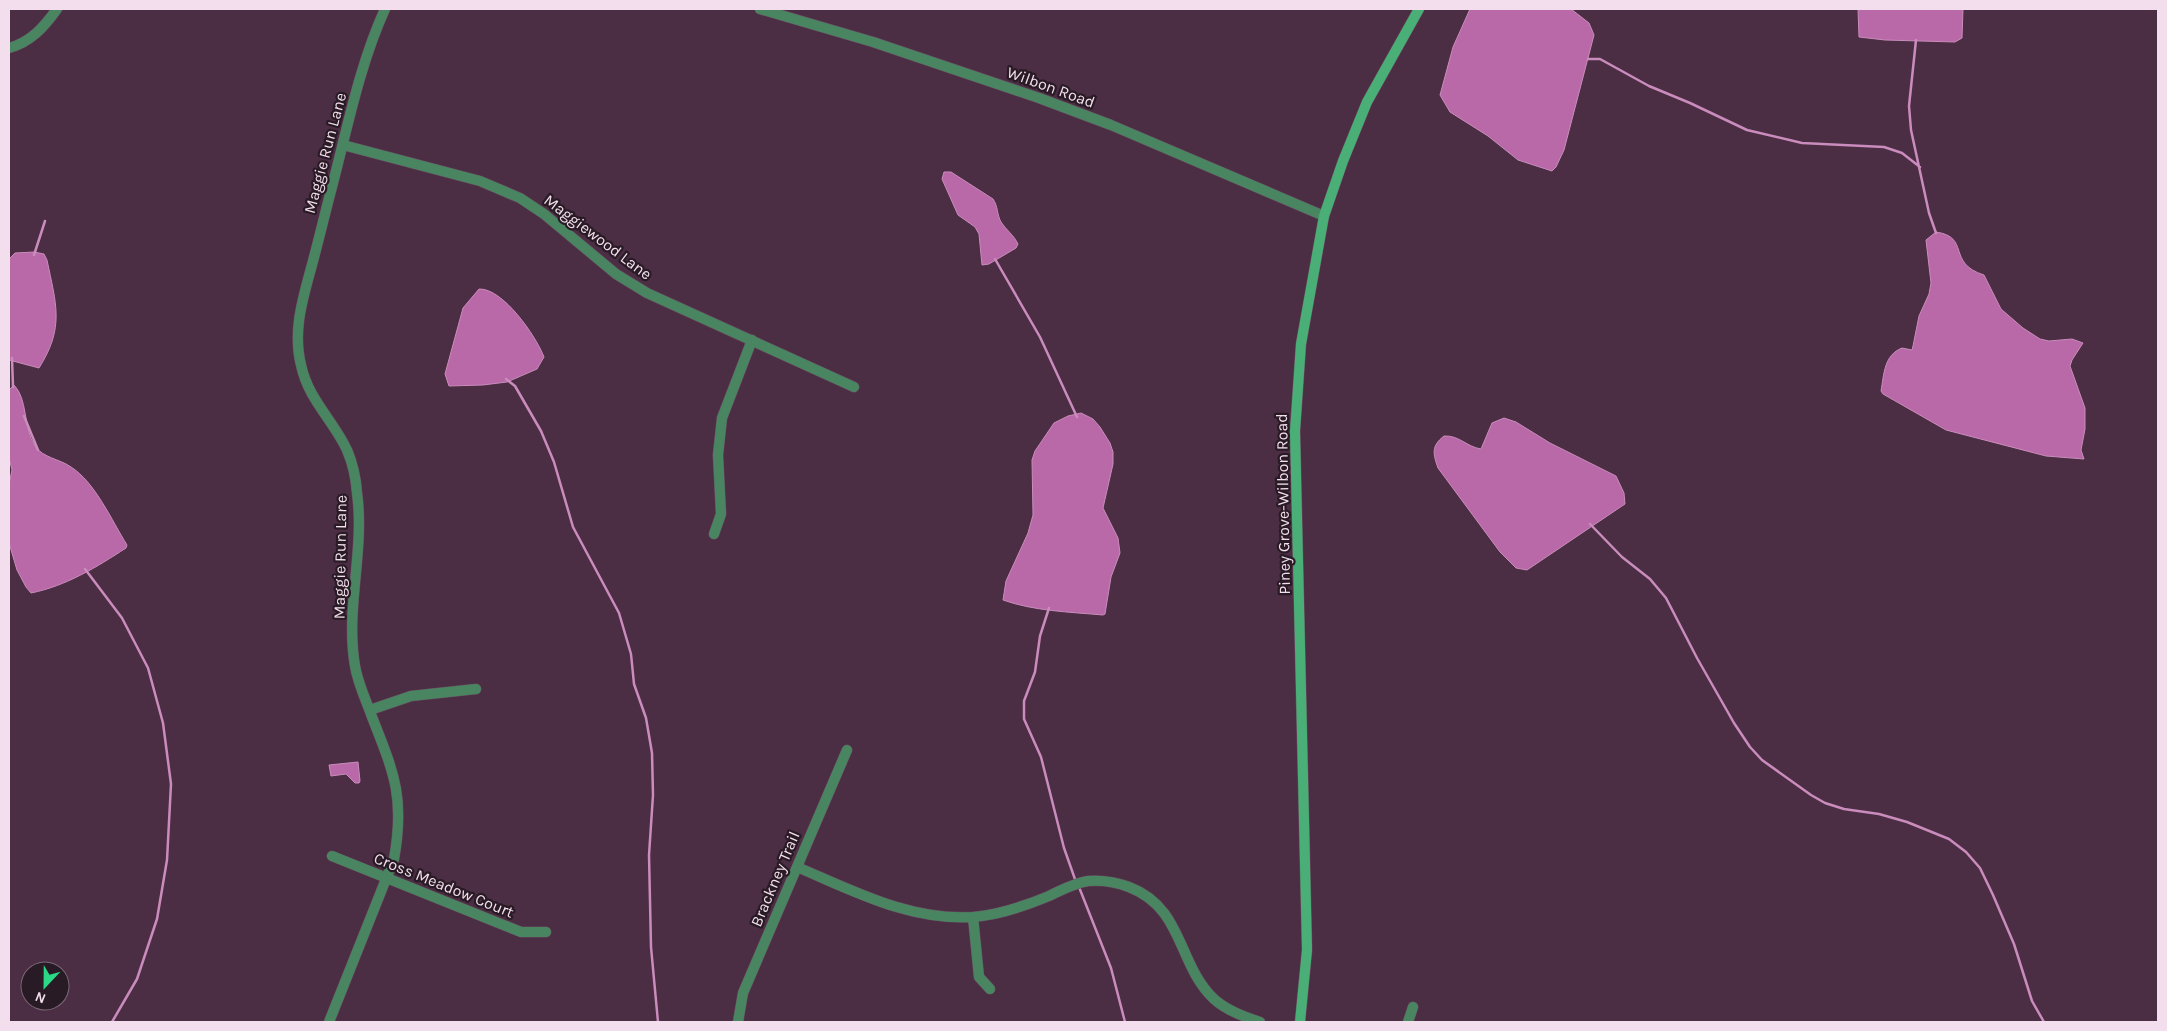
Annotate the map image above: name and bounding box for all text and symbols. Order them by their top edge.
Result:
street label: Wilbon Road [1004,62,1098,112]
street label: Maggie Run Lane [300,91,350,215]
street label: Maggiewood Lane [540,190,656,284]
street label: Piney Grove-Wilbon Road [1272,413,1294,595]
street label: Maggie Run Lane [329,495,351,619]
street label: Brackney Trail [746,829,804,929]
street label: Cross Meadow Court [371,848,517,922]
north arrow [20,961,70,1011]
text: N [32,988,48,1007]

